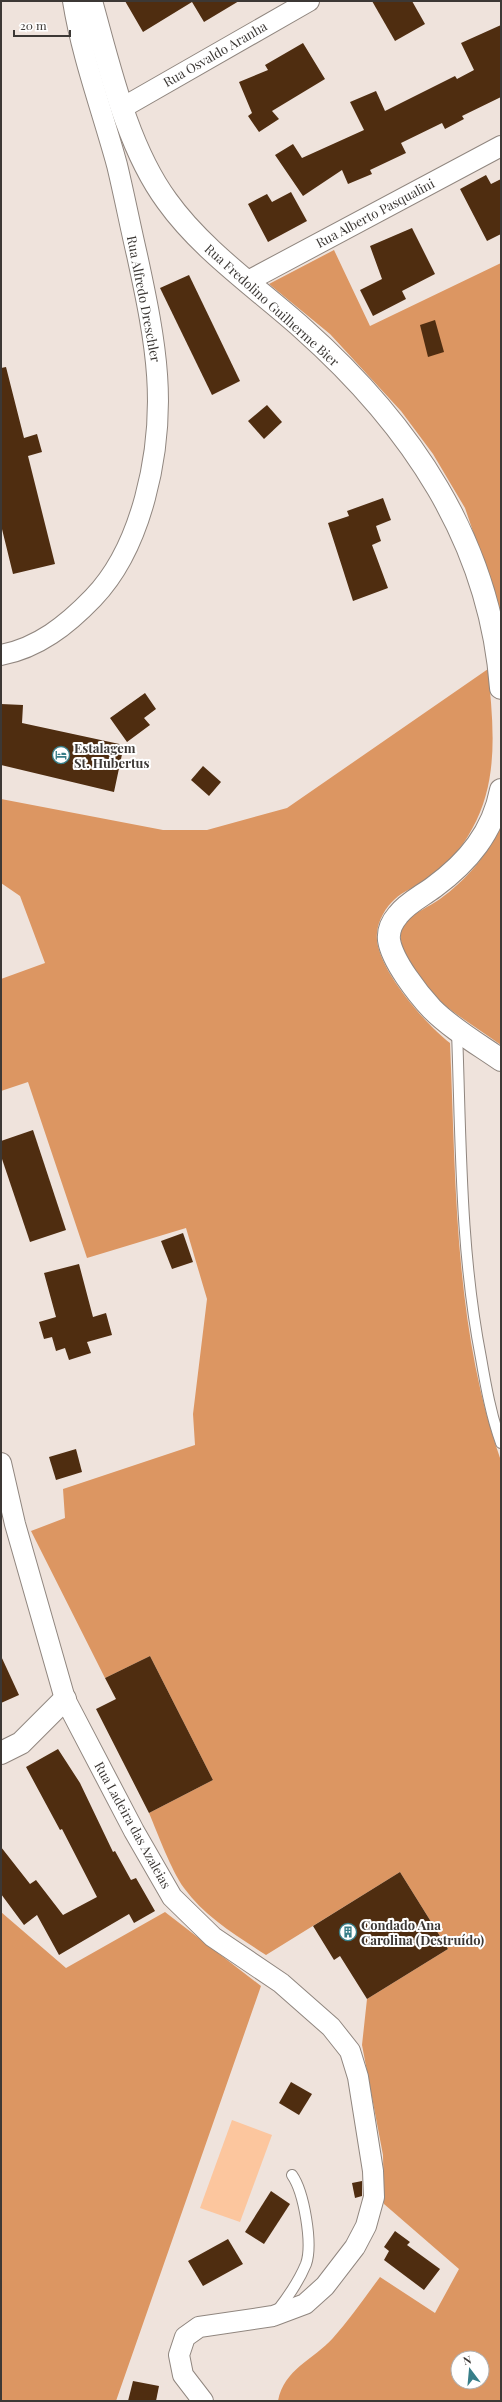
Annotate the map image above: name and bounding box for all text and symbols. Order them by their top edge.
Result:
scale bar [14,12,70,38]
text: 20 m [20,17,47,33]
street label: Rua Osvaldo Aranha [160,17,270,90]
street label: Rua Alberto Pasqualini [313,174,437,251]
street label: Rua Alfredo Dreschler [124,234,165,364]
street label: Rua Fredolino Guilherme Bier [202,240,343,370]
place label: Estalagem St. Hubertus [74,739,149,771]
hotel icon: Estalagem St. Hubertus [51,745,71,765]
street label: Rua Ladeira das Azaleias [91,1758,176,1891]
place label: Condado Ana Carolina (Destruído) [361,1916,484,1948]
building icon: Condado Ana Carolina (Destruído) [338,1922,358,1942]
north arrow [450,2350,490,2390]
text: N [461,2352,473,2368]

